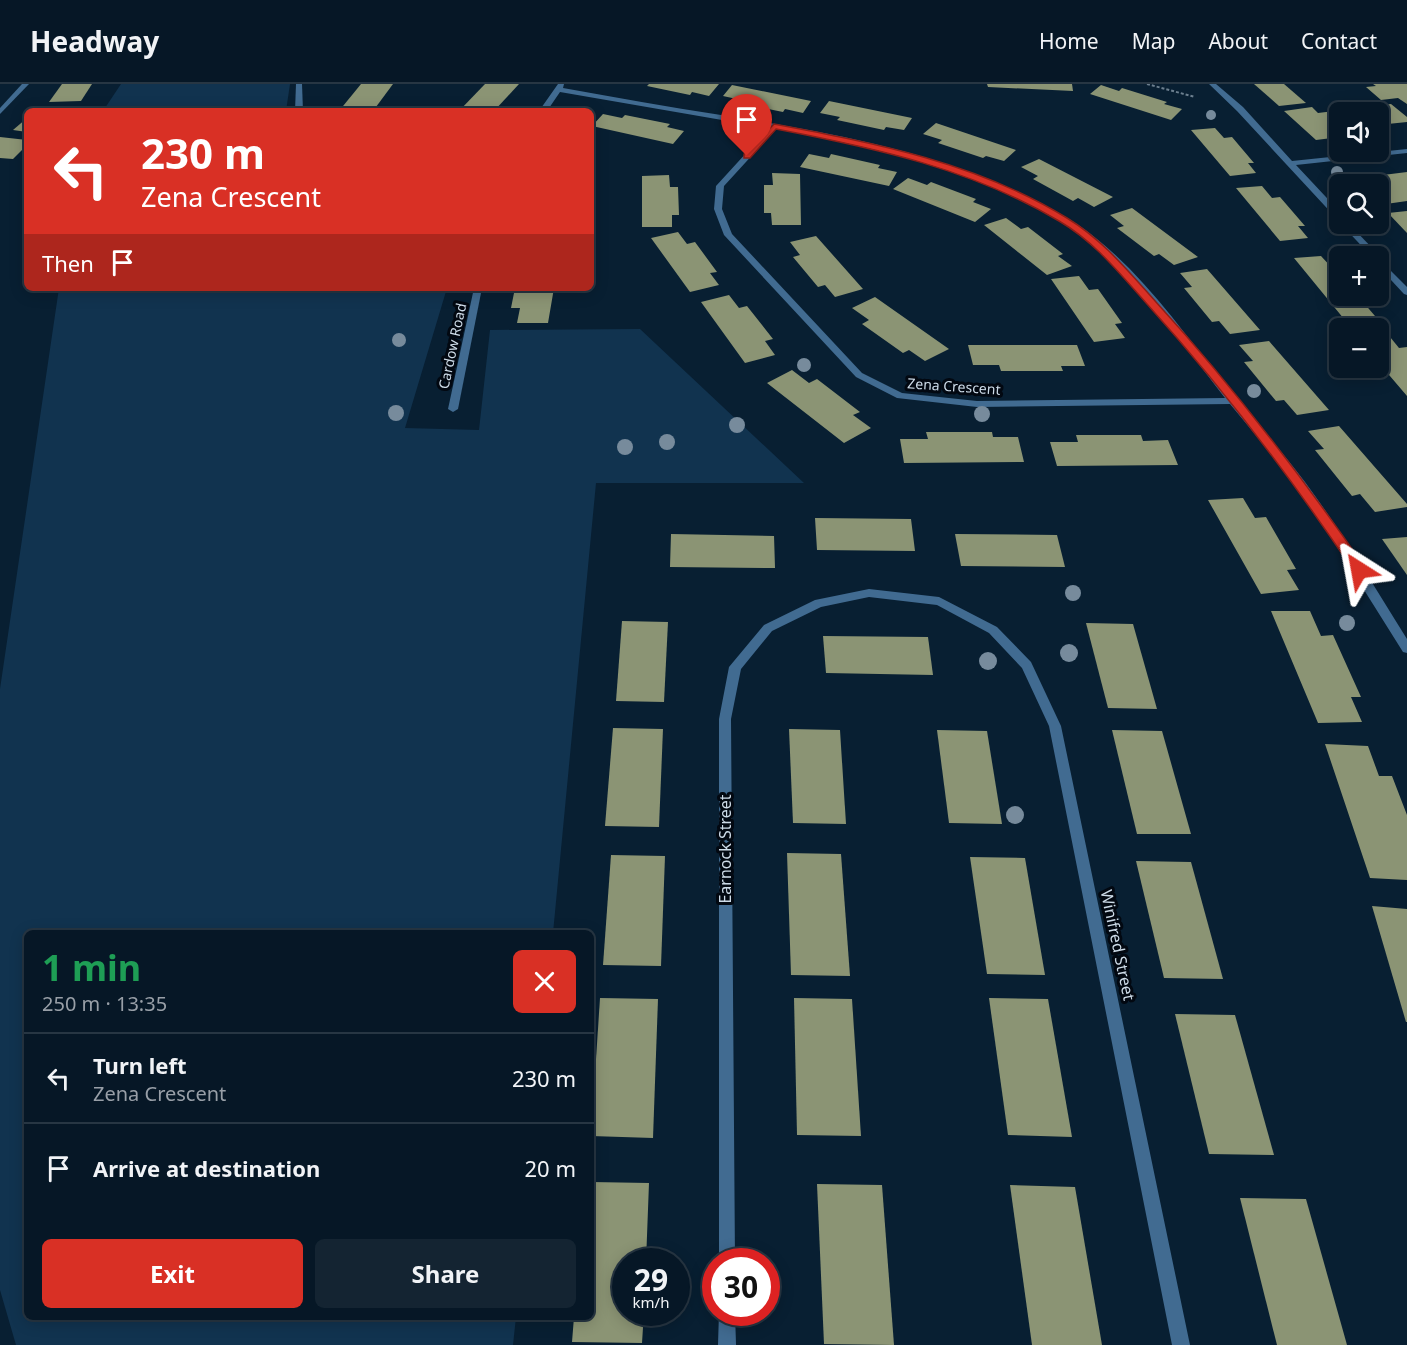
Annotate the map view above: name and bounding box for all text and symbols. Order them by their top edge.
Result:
text: Headway [30,22,159,60]
text: Home [1039,27,1099,55]
text: Map [1132,27,1175,55]
text: About [1208,27,1268,55]
text: Contact [1301,27,1377,55]
pin [721,94,772,156]
map controls [1329,102,1389,378]
button: sound [1329,102,1389,162]
icon: arrive [730,103,763,136]
text: 230 m [141,124,265,181]
icon: left [42,132,120,210]
button: search [1329,174,1389,234]
text: Zena Crescent [141,178,321,215]
icon: arrive [106,246,139,279]
button: + [1329,246,1389,306]
text: Then [42,248,94,278]
street label: Cardow Road [434,301,470,391]
button: − [1329,318,1389,378]
street label: Zena Crescent [907,373,1001,399]
position arrow [1327,538,1391,602]
street label: Earnock Street [714,794,736,904]
street label: Winifred Street [1096,888,1141,1003]
text: 1 min [42,943,141,992]
button: close [513,950,576,1013]
text: 250 m · 13:35 [42,990,167,1017]
text: Turn left [93,1050,187,1080]
icon: left [42,1062,75,1095]
text: 230 m [512,1063,576,1093]
text: Zena Crescent [93,1080,226,1107]
icon: arrive [42,1152,75,1185]
text: Arrive at destination [93,1153,320,1183]
text: 20 m [525,1153,576,1183]
button: Exit [42,1239,303,1308]
button: Share [315,1239,576,1308]
speed limit sign: 30 [702,1248,780,1326]
text: 29 [634,1259,668,1300]
text: km/h [633,1292,669,1312]

